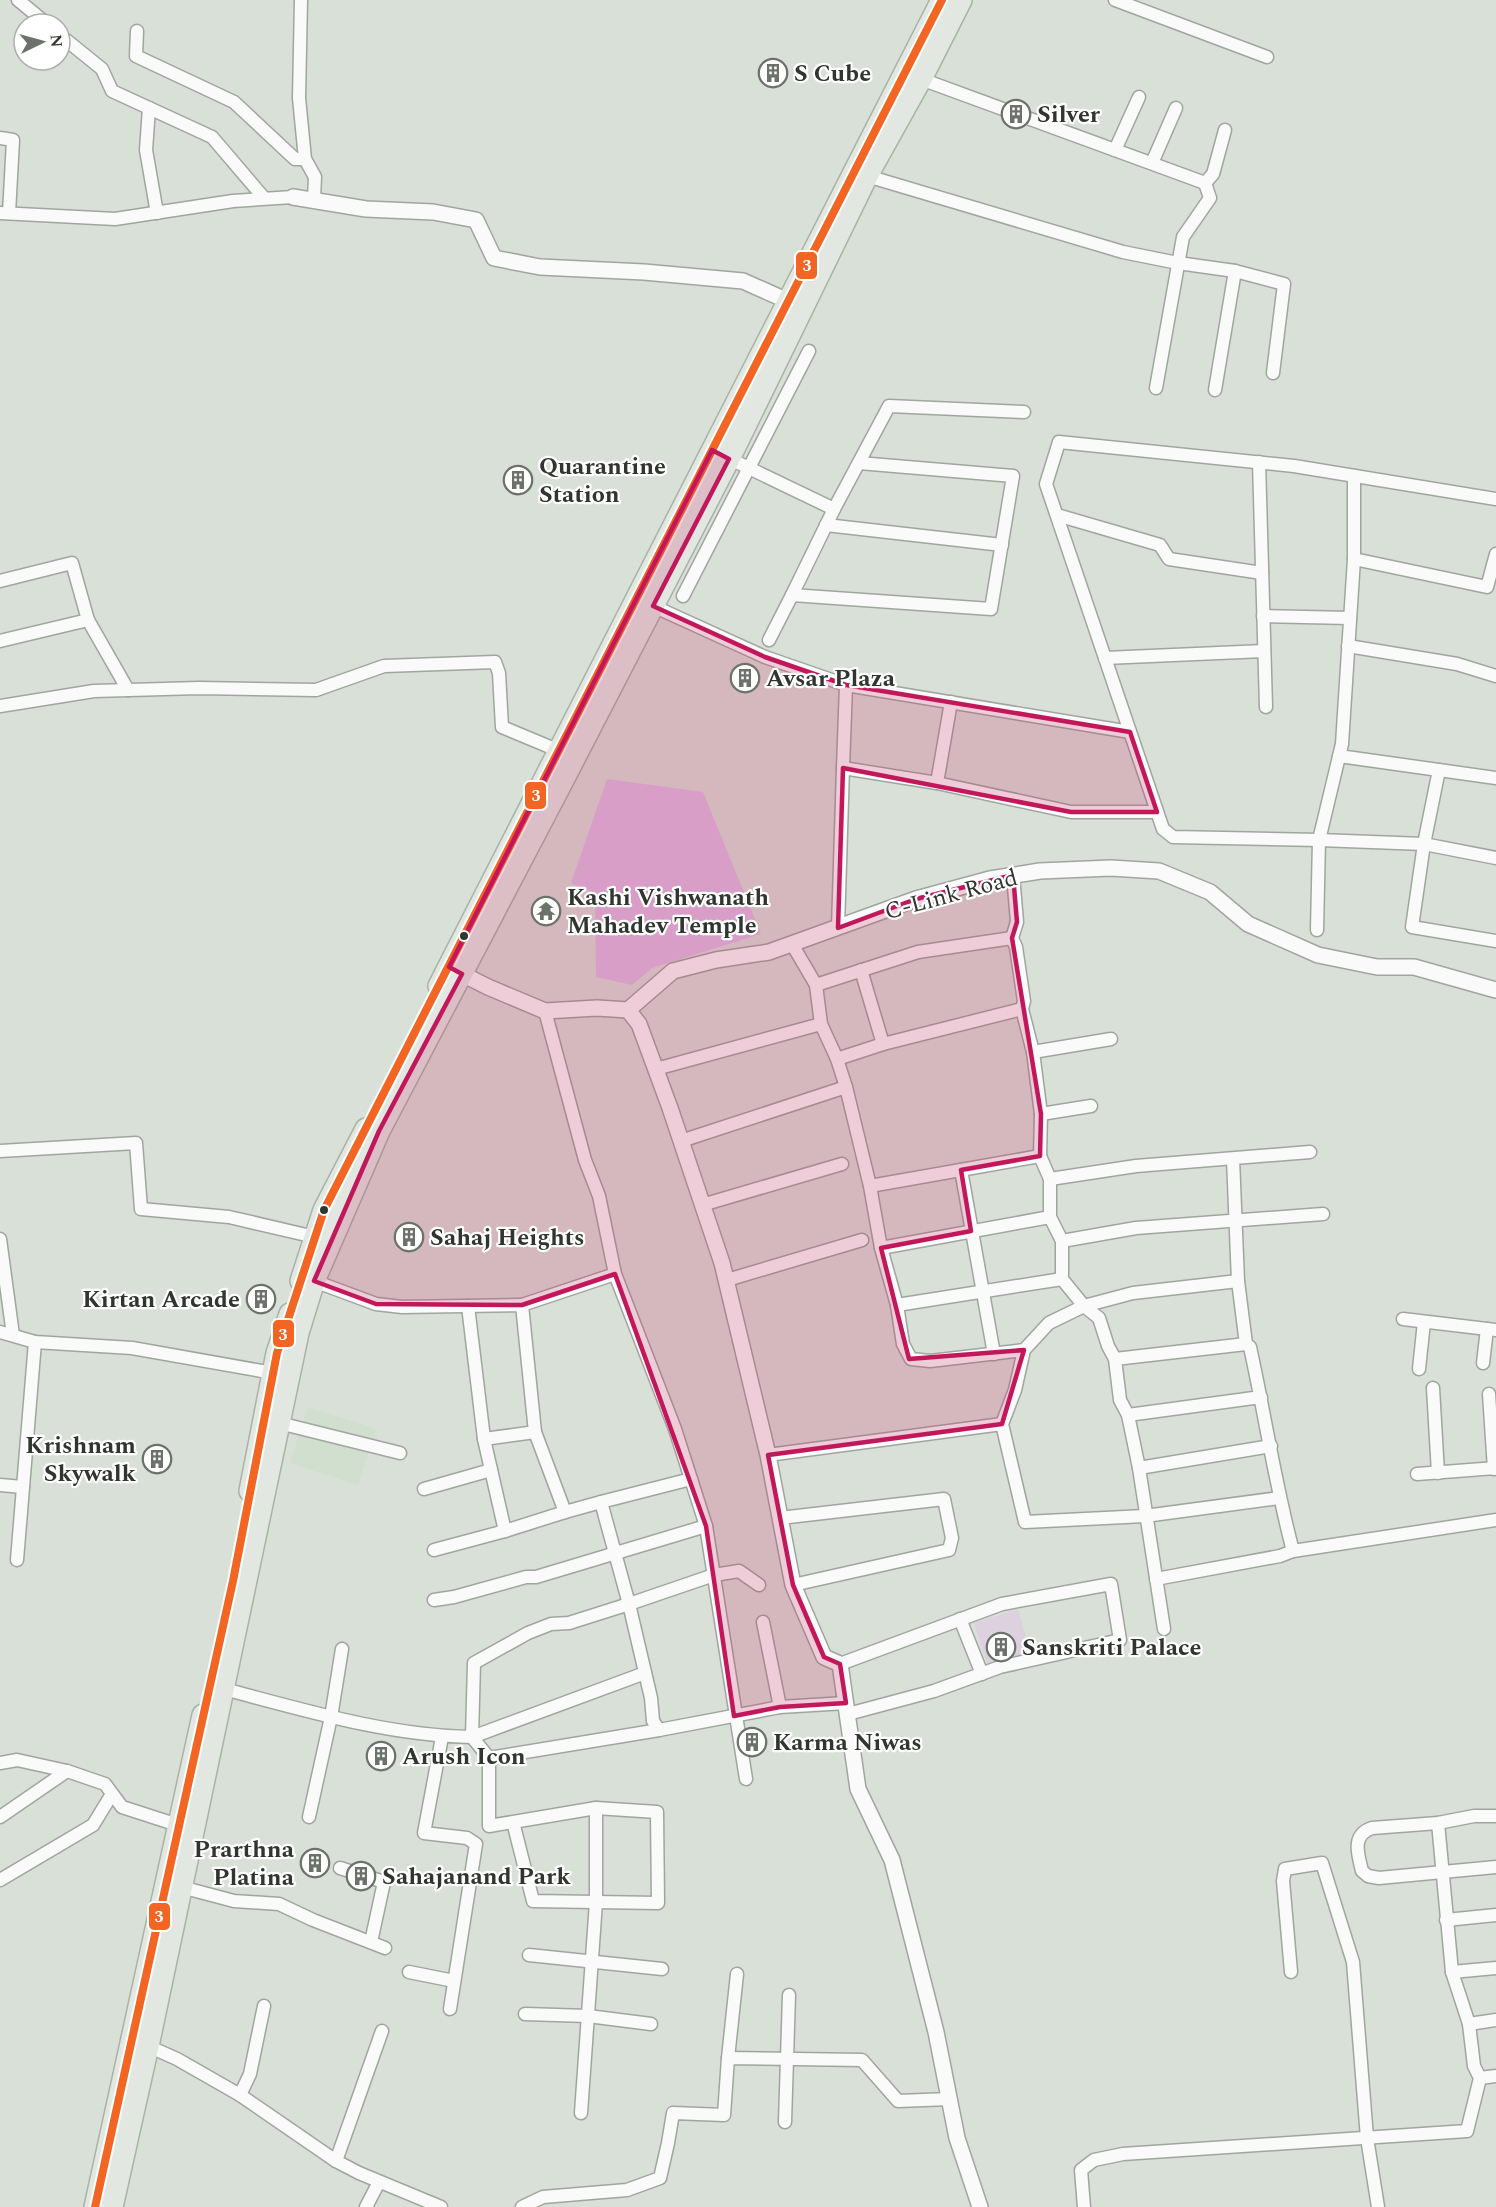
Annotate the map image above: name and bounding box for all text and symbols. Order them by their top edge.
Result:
north arrow [12,12,72,72]
text: N [43,33,68,48]
place label: S Cube [794,56,871,92]
building icon: S Cube [757,57,789,89]
place label: Silver [1037,97,1101,133]
building icon: Silver [1000,98,1032,130]
line badge: 3 [795,251,818,280]
text: 3 [803,254,812,278]
place label: Quarantine Station [539,449,666,513]
building icon: Quarantine Station [502,464,534,496]
place label: Avsar Plaza [766,661,896,697]
building icon: Avsar Plaza [729,662,761,694]
line badge: 3 [524,781,547,810]
text: 3 [532,784,541,808]
street label: C-Link Road [881,860,1022,930]
place label: Kashi Vishwanath Mahadev Temple [567,880,769,944]
temple icon: Kashi Vishwanath Mahadev Temple [530,895,562,927]
unlabelled marker [458,930,470,942]
unlabelled marker [318,1204,330,1216]
place label: Sahaj Heights [430,1220,585,1256]
building icon: Sahaj Heights [393,1221,425,1253]
place label: Kirtan Arcade [82,1282,240,1318]
building icon: Kirtan Arcade [245,1283,277,1315]
line badge: 3 [272,1319,295,1348]
text: 3 [279,1323,288,1347]
place label: Krishnam Skywalk [25,1428,137,1492]
building icon: Krishnam Skywalk [141,1443,173,1475]
place label: Sanskriti Palace [1022,1630,1201,1666]
building icon: Sanskriti Palace [985,1631,1017,1663]
place label: Karma Niwas [773,1725,922,1761]
building icon: Karma Niwas [736,1726,768,1758]
place label: Arush Icon [402,1739,526,1775]
building icon: Arush Icon [365,1740,397,1772]
place label: Prarthna Platina [194,1832,295,1896]
building icon: Prarthna Platina [299,1847,331,1879]
place label: Sahajanand Park [382,1859,571,1895]
building icon: Sahajanand Park [345,1860,377,1892]
line badge: 3 [148,1902,171,1931]
text: 3 [155,1905,164,1929]

